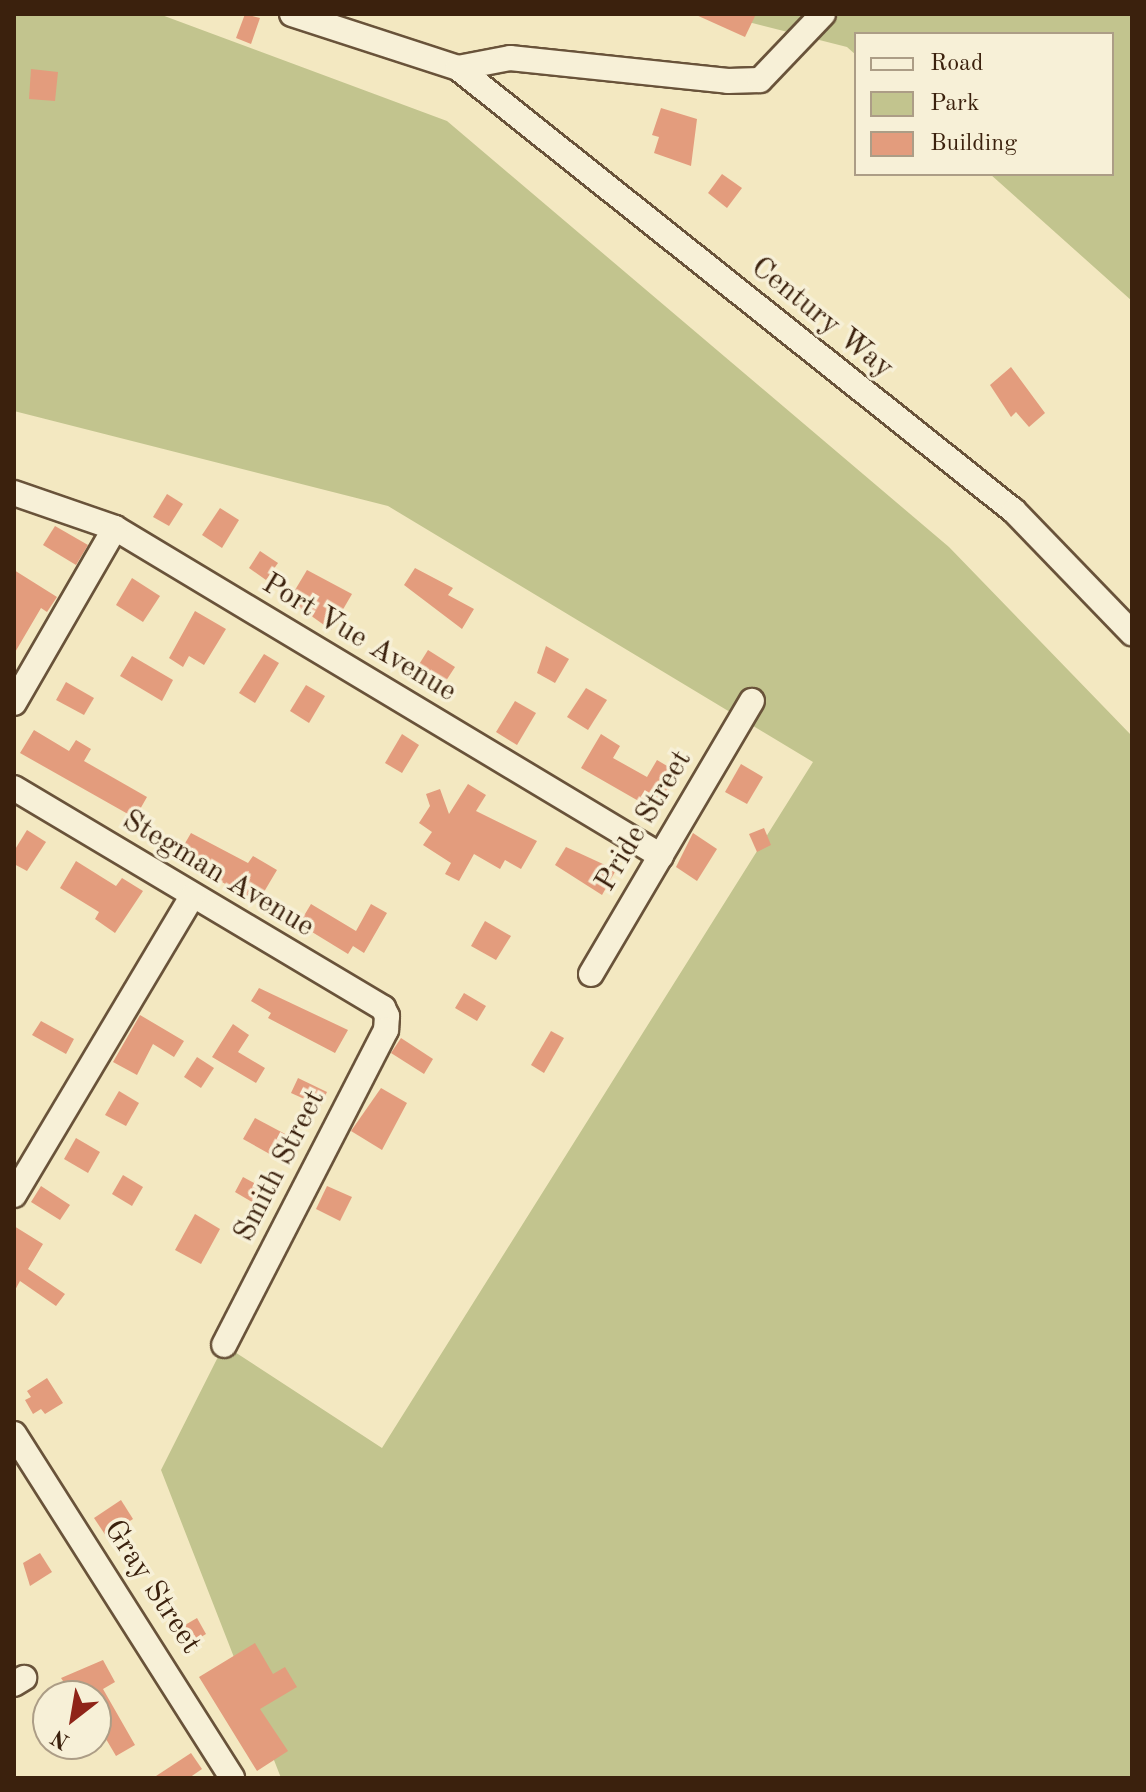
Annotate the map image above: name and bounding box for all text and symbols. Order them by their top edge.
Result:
legend [854,32,1114,176]
text: Road [930,52,983,76]
text: Park [930,92,979,116]
text: Building [930,132,1017,156]
street label: Century Way [743,250,901,386]
street label: Port Vue Avenue [255,566,463,710]
street label: Pride Street [588,744,700,898]
street label: Stegman Avenue [115,803,321,945]
street label: Smith Street [226,1084,334,1248]
street label: Gray Street [96,1513,208,1661]
north arrow [32,1680,112,1760]
text: N [48,1725,74,1753]

